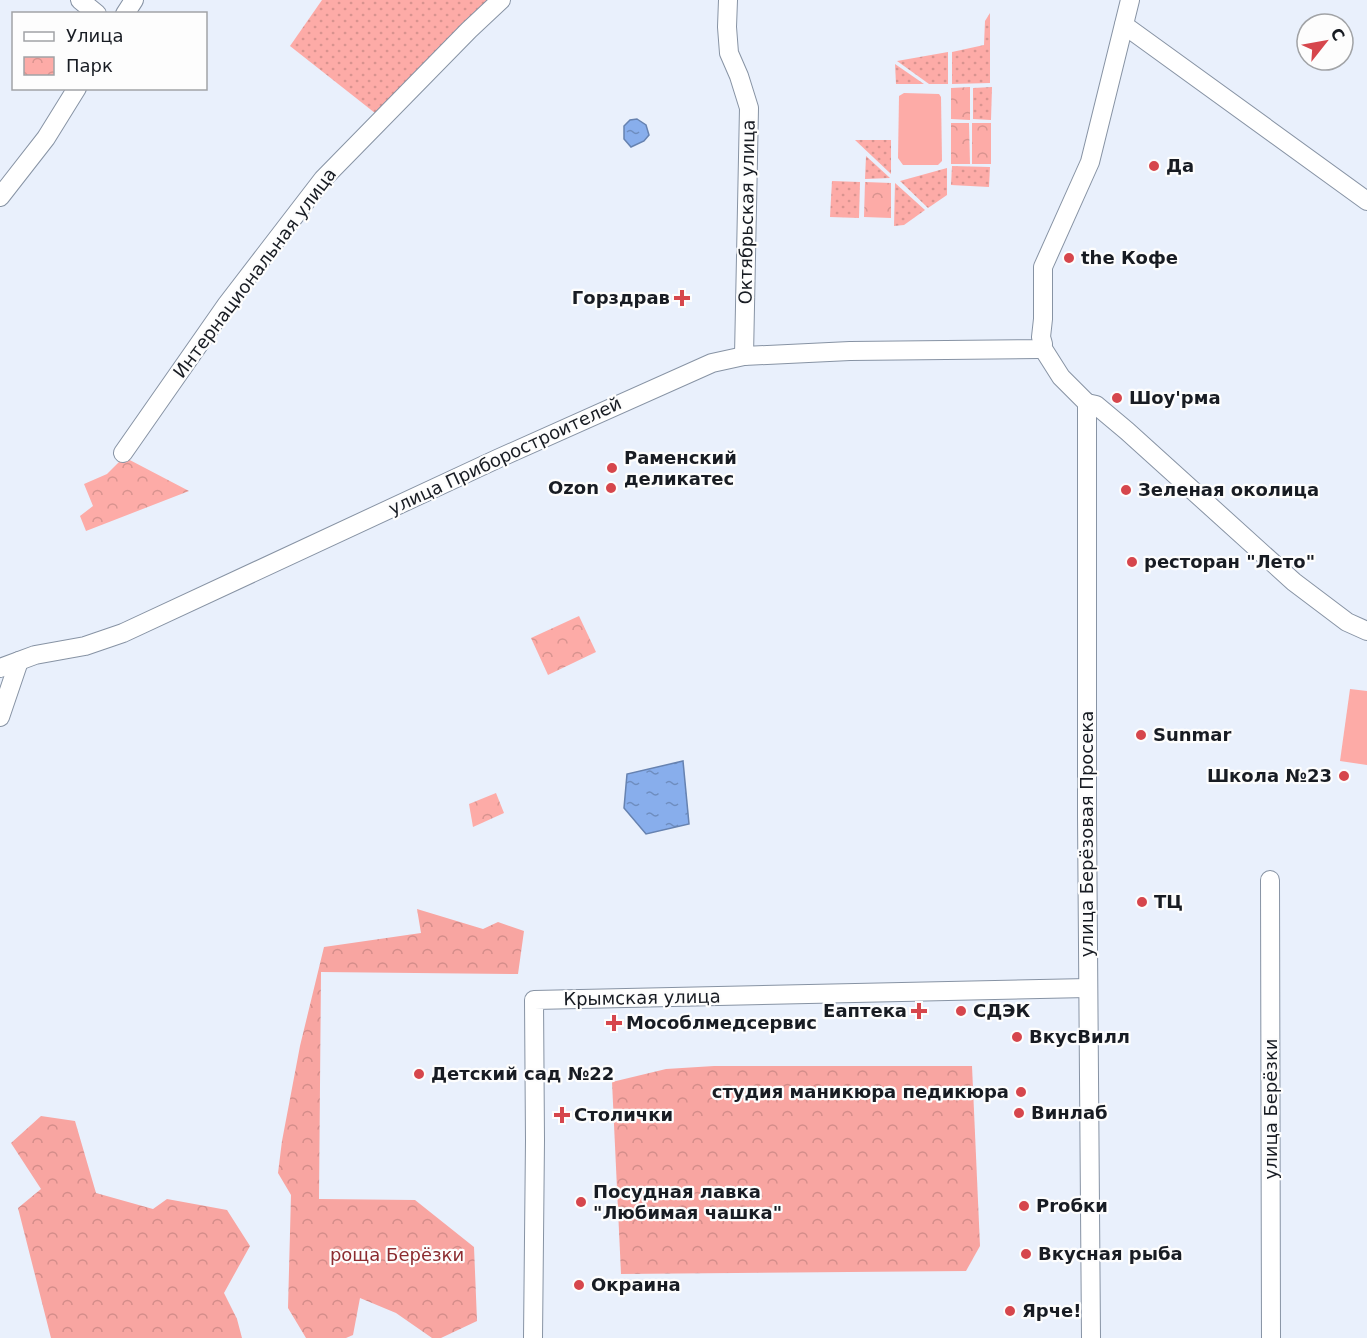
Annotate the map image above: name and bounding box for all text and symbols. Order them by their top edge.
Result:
legend [12,12,207,90]
north arrow [1295,12,1355,72]
text: Улица [66,25,123,46]
text: С [1326,25,1349,44]
text: Парк [66,55,113,76]
street label: Октябрьская улица [734,119,759,305]
place label: Да [1166,155,1194,176]
marker: Да [1147,159,1161,173]
street label: Интернациональная улица [169,164,340,382]
place label: the Кофе [1081,247,1178,268]
marker: the Кофе [1062,251,1076,265]
place label: Горздрав [572,287,670,308]
marker: Горздрав [675,291,689,305]
place label: Шоу'рма [1129,387,1221,408]
marker: Шоу'рма [1110,391,1124,405]
street label: улица Приборостроителей [385,392,625,519]
place label: Раменский деликатес [624,447,737,489]
marker: Раменский деликатес [605,461,619,475]
place label: Ozon [548,477,599,498]
place label: Зеленая околица [1138,479,1319,500]
marker: Ozon [604,481,618,495]
marker: Зеленая околица [1119,483,1133,497]
place label: ресторан "Лето" [1144,551,1315,572]
marker: ресторан "Лето" [1125,555,1139,569]
street label: улица Берёзовая Просека [1076,711,1097,957]
place label: Sunmar [1153,724,1231,745]
marker: Sunmar [1134,728,1148,742]
place label: Школа №23 [1207,765,1332,786]
marker: Школа №23 [1337,769,1351,783]
place label: ТЦ [1154,891,1183,912]
marker: ТЦ [1135,895,1149,909]
street label: Крымская улица [563,986,721,1009]
place label: Еаптека [823,1000,907,1021]
place label: СДЭК [973,1000,1030,1021]
marker: Еаптека [912,1004,926,1018]
marker: СДЭК [954,1004,968,1018]
place label: Мособлмедсервис [626,1012,817,1033]
marker: Мособлмедсервис [607,1016,621,1030]
place label: ВкусВилл [1029,1026,1130,1047]
marker: ВкусВилл [1010,1030,1024,1044]
street label: улица Берёзки [1260,1039,1281,1179]
place label: Детский сад №22 [431,1063,614,1084]
marker: Детский сад №22 [412,1067,426,1081]
place label: студия маникюра педикюра [712,1081,1009,1102]
marker: студия маникюра педикюра [1014,1085,1028,1099]
place label: Винлаб [1031,1102,1108,1123]
place label: Столички [574,1104,673,1125]
marker: Винлаб [1012,1106,1026,1120]
marker: Столички [555,1108,569,1122]
place label: Посудная лавка "Любимая чашка" [593,1181,782,1223]
marker: Посудная лавка "Любимая чашка" [574,1195,588,1209]
place label: Proбки [1036,1195,1108,1216]
marker: Proбки [1017,1199,1031,1213]
place label: Вкусная рыба [1038,1243,1183,1264]
park label: роща Берёзки [330,1244,464,1265]
marker: Вкусная рыба [1019,1247,1033,1261]
place label: Окраина [591,1274,681,1295]
marker: Окраина [572,1278,586,1292]
place label: Ярче! [1022,1300,1082,1321]
marker: Ярче! [1003,1304,1017,1318]

